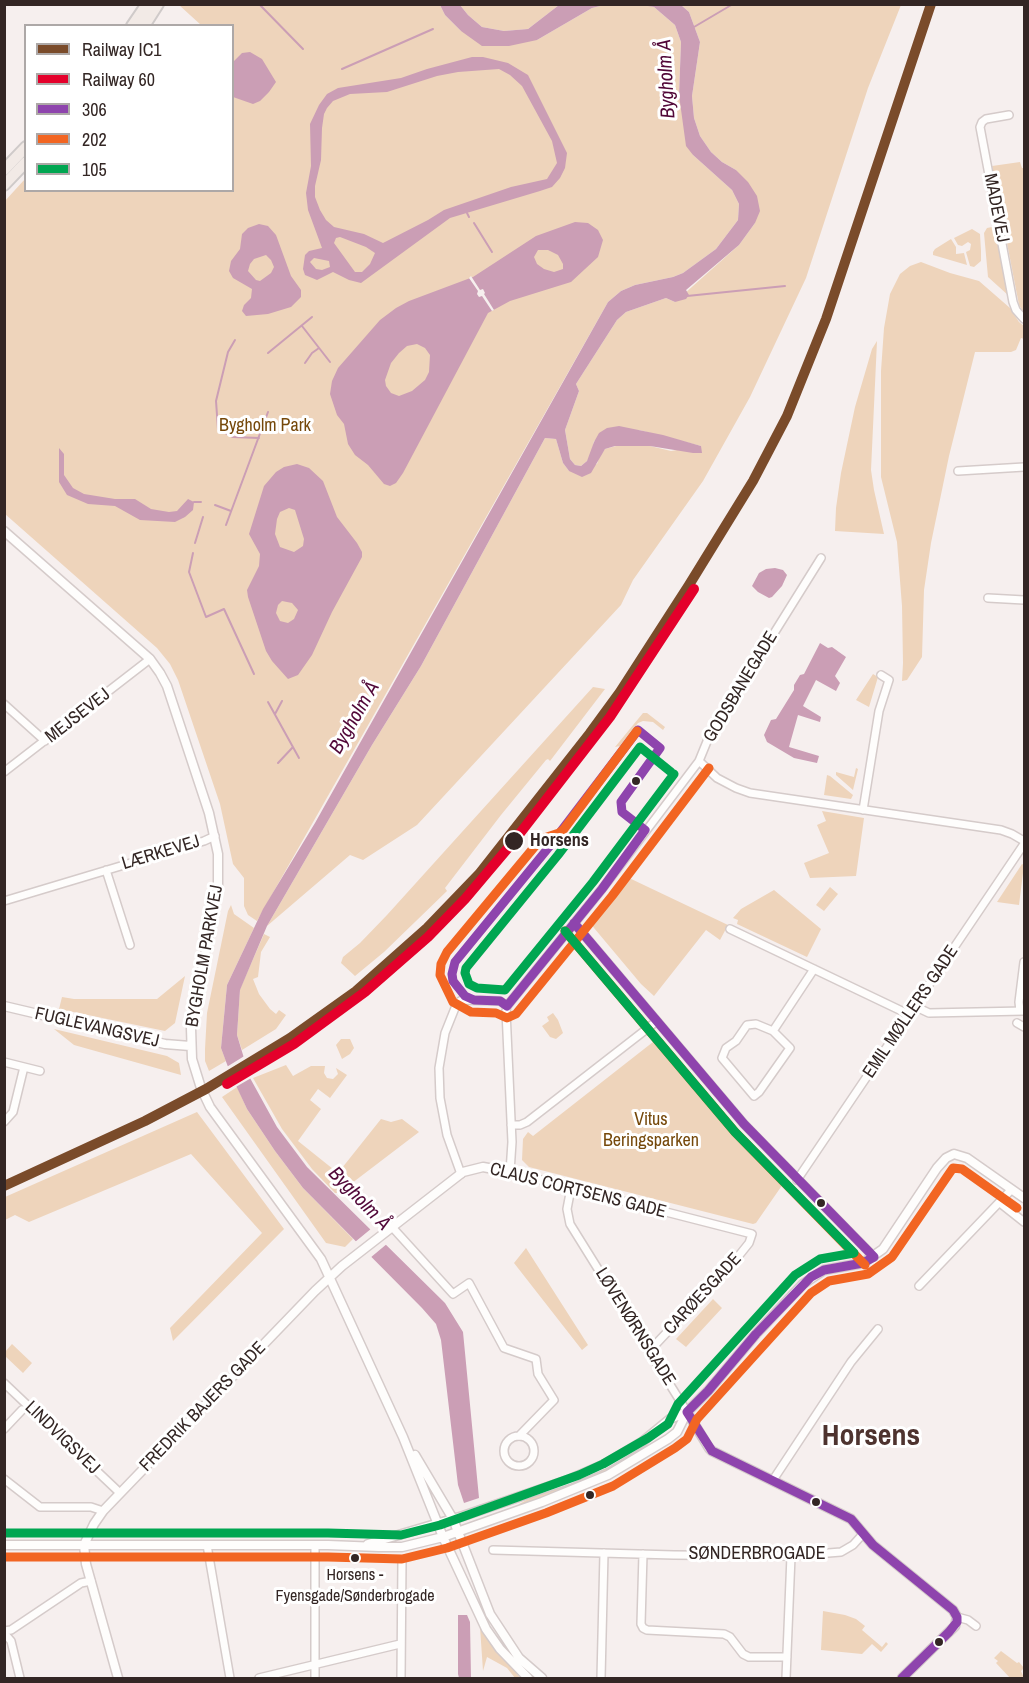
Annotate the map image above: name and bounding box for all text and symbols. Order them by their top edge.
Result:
legend [24,24,234,192]
text: Railway IC1 [82,37,162,62]
water label: Bygholm Å [653,39,681,119]
text: Railway 60 [82,67,155,92]
text: 306 [82,97,107,122]
text: 202 [82,127,107,152]
text: 105 [82,157,107,182]
street label: MADEVEJ [979,172,1013,244]
park label: Bygholm Park [219,415,311,437]
street label: GODSBANEGADE [699,628,783,746]
water label: Bygholm Å [325,678,385,758]
street label: MEJSEVEJ [41,684,115,748]
unlabelled marker [630,775,642,787]
marker: Horsens [503,830,525,852]
place label: Horsens [530,830,589,852]
street label: LÆRKEVEJ [119,831,203,875]
street label: BYGHOLM PARKVEJ [182,883,228,1029]
street label: EMIL MØLLERS GADE [859,942,963,1082]
street label: FUGLEVANGSVEJ [33,1003,161,1053]
park label: Vitus Beringsparken [603,1109,699,1152]
street label: CLAUS CORTSENS GADE [488,1159,668,1223]
water label: Bygholm Å [323,1162,395,1236]
unlabelled marker [815,1197,827,1209]
street label: CARØESGADE [660,1249,746,1339]
street label: LØVENØRNSGADE [590,1264,680,1390]
street label: FREDRIK BAJERS GADE [135,1338,271,1476]
street label: LINDVIGSVEJ [20,1397,104,1479]
district label: Horsens [822,1419,920,1455]
unlabelled marker [584,1489,596,1501]
unlabelled marker [810,1496,822,1508]
street label: SØNDERBROGADE [689,1543,825,1565]
marker: Horsens - Fyensgade/Sønderbrogade [349,1552,361,1564]
place label: Horsens - Fyensgade/Sønderbrogade [275,1566,435,1604]
unlabelled marker [933,1636,945,1648]

